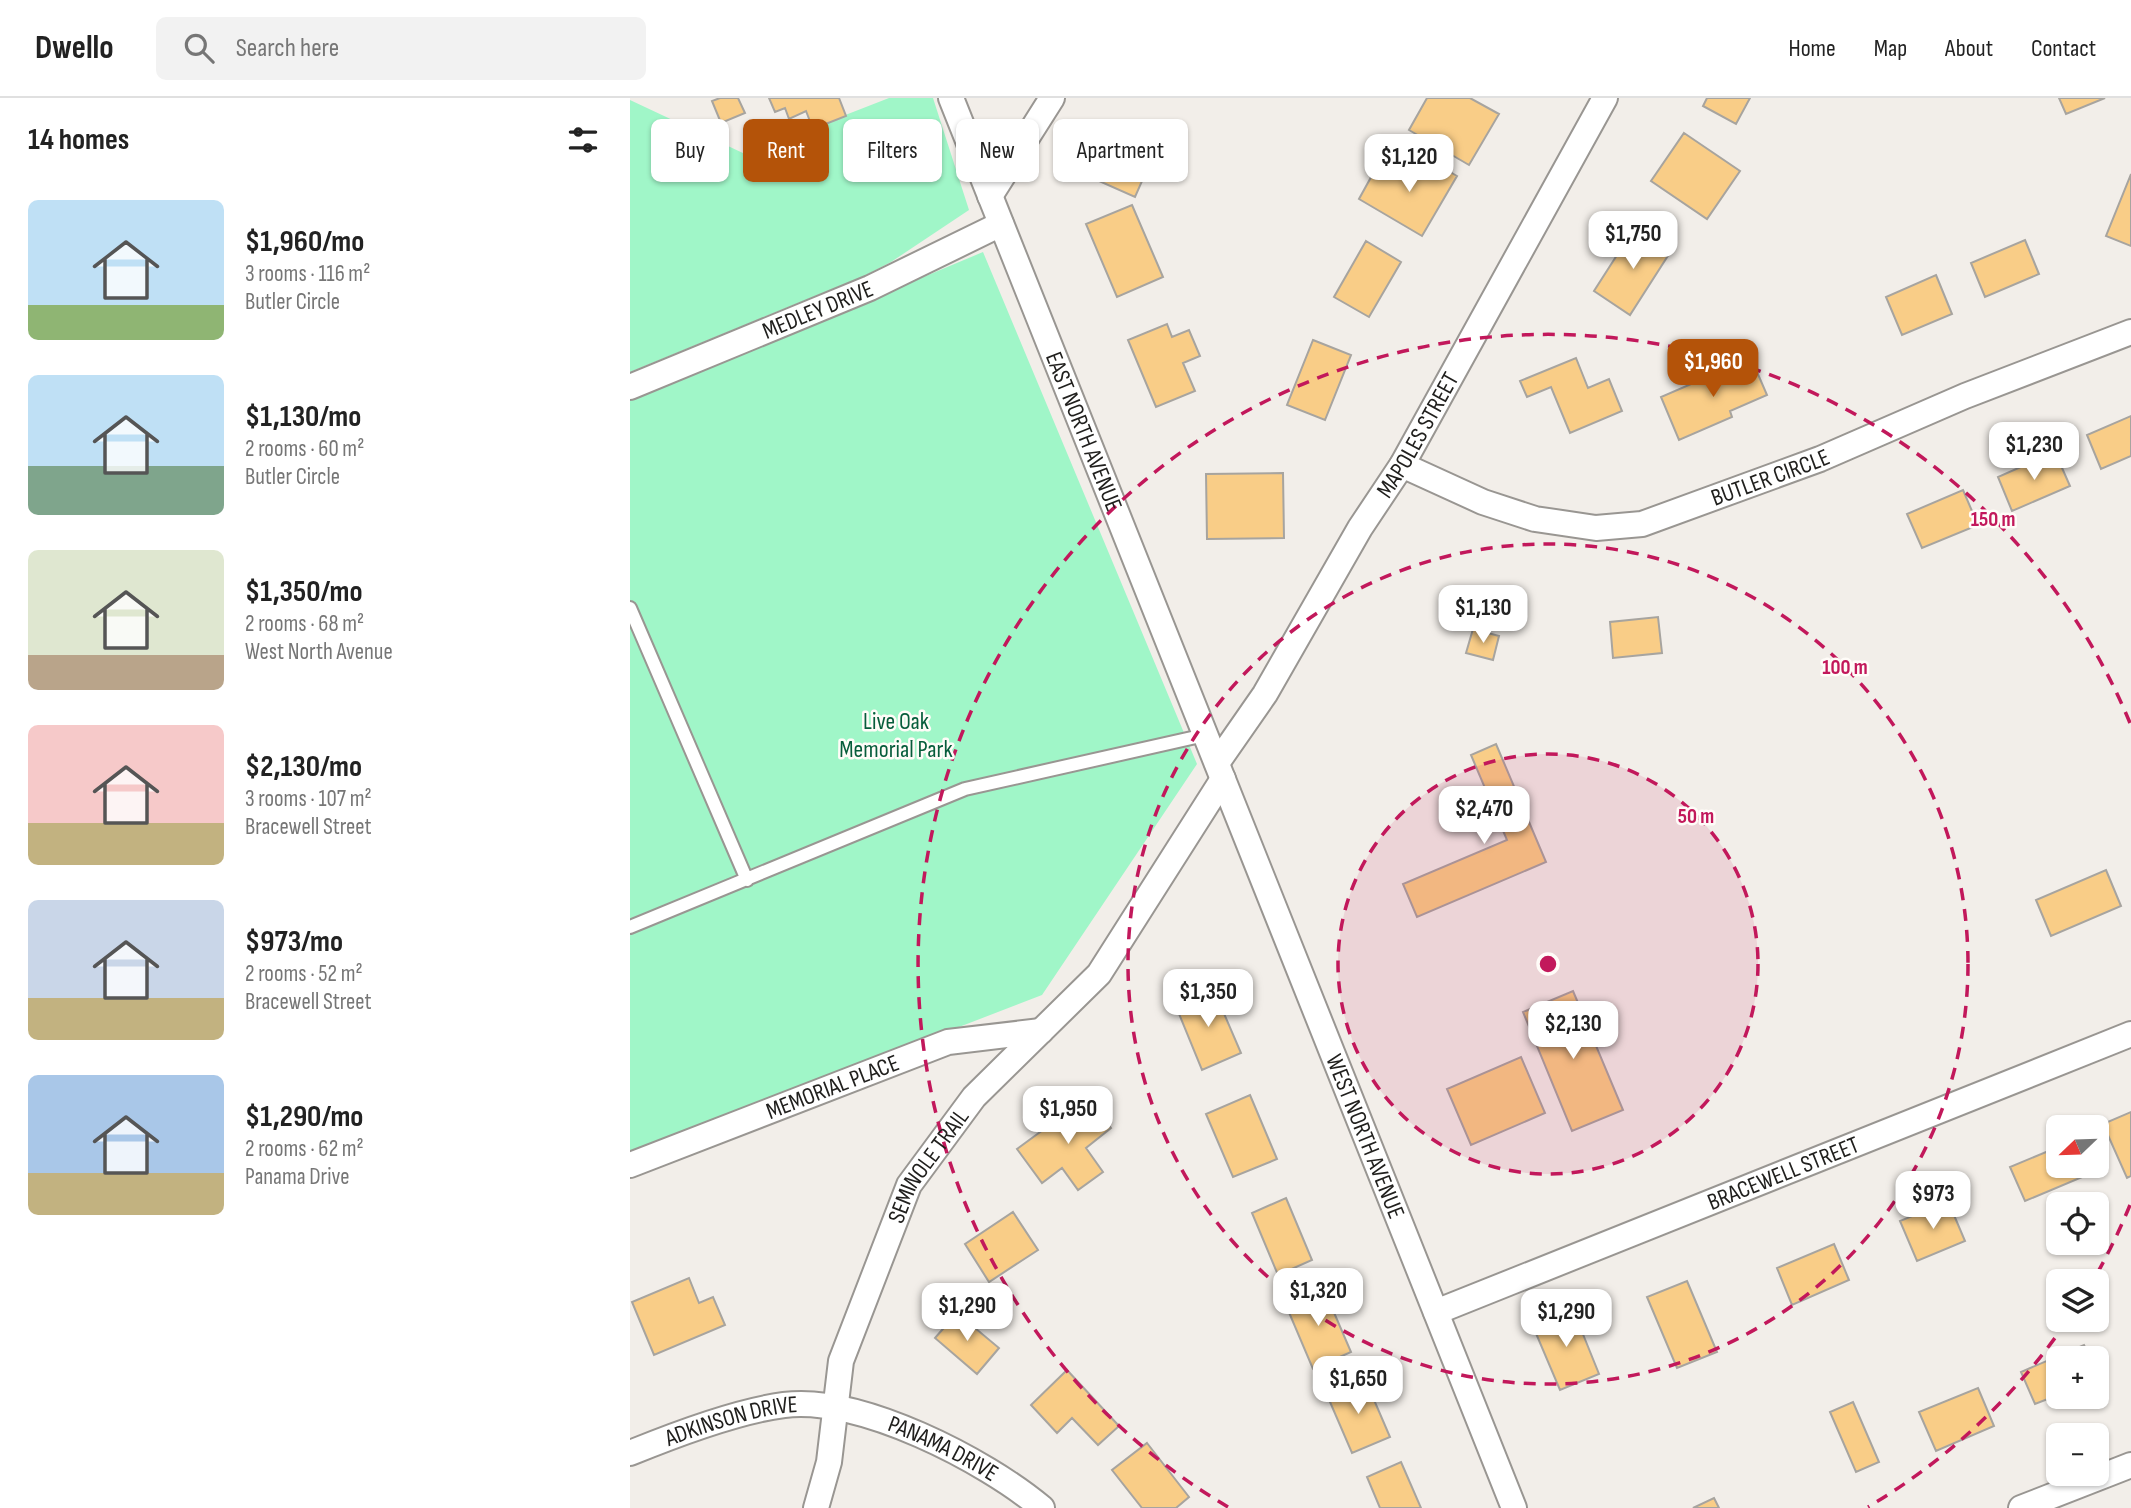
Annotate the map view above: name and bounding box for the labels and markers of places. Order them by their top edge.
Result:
pin: $1,120 [1352,134,1466,194]
pin: $1,750 [1576,212,1690,271]
pin: $1,960 [1656,340,1770,399]
pin: $1,230 [1977,422,2091,482]
pin: $1,130 [1426,586,1540,645]
pin: $2,470 [1427,786,1541,846]
centre of rings [1536,952,1560,976]
pin: $1,350 [1151,970,1265,1029]
pin: $2,130 [1516,1002,1630,1061]
pin: $1,950 [1011,1086,1125,1146]
pin: $973 [1892,1172,1974,1231]
pin: $1,320 [1261,1268,1375,1328]
pin: $1,290 [910,1284,1024,1343]
pin: $1,290 [1509,1290,1623,1349]
pin: $1,650 [1301,1356,1415,1416]

